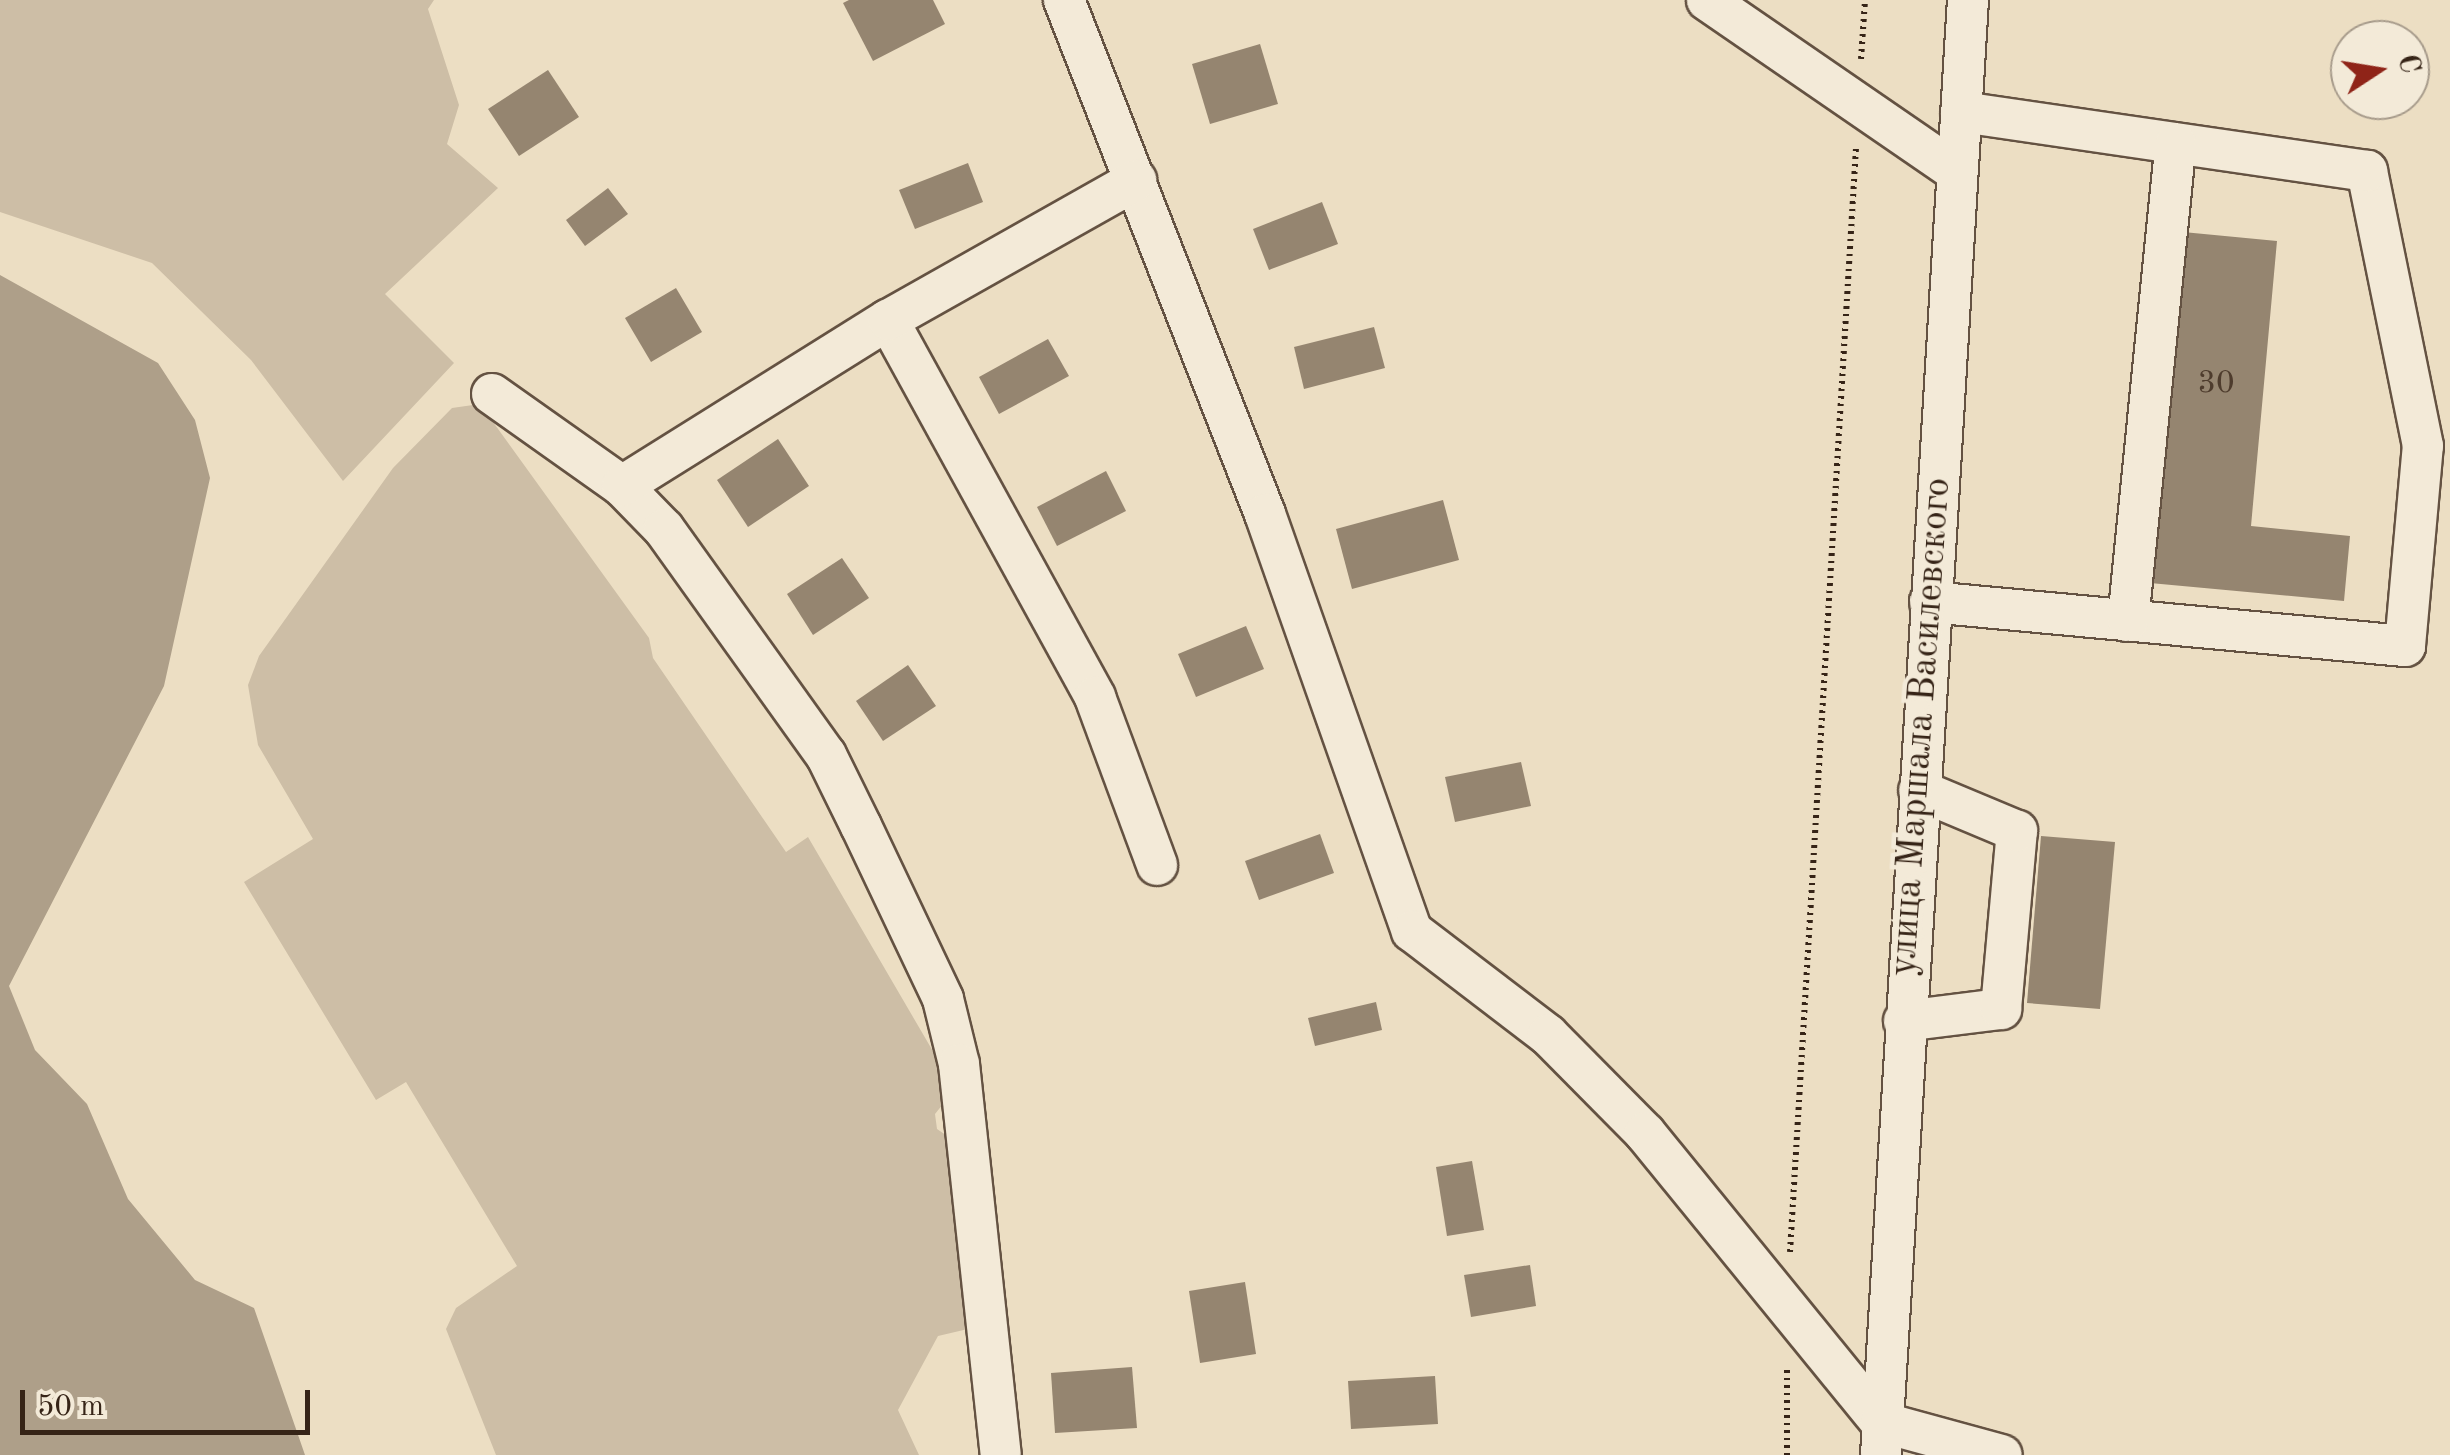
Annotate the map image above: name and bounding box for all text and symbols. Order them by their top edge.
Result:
north arrow [2330,20,2430,120]
text: С [2392,52,2423,76]
house number: 30 [2197,365,2235,403]
street label: улица Маршала Василевского [1882,476,1962,978]
scale bar [25,1370,315,1432]
text: 50 m [37,1392,104,1422]

